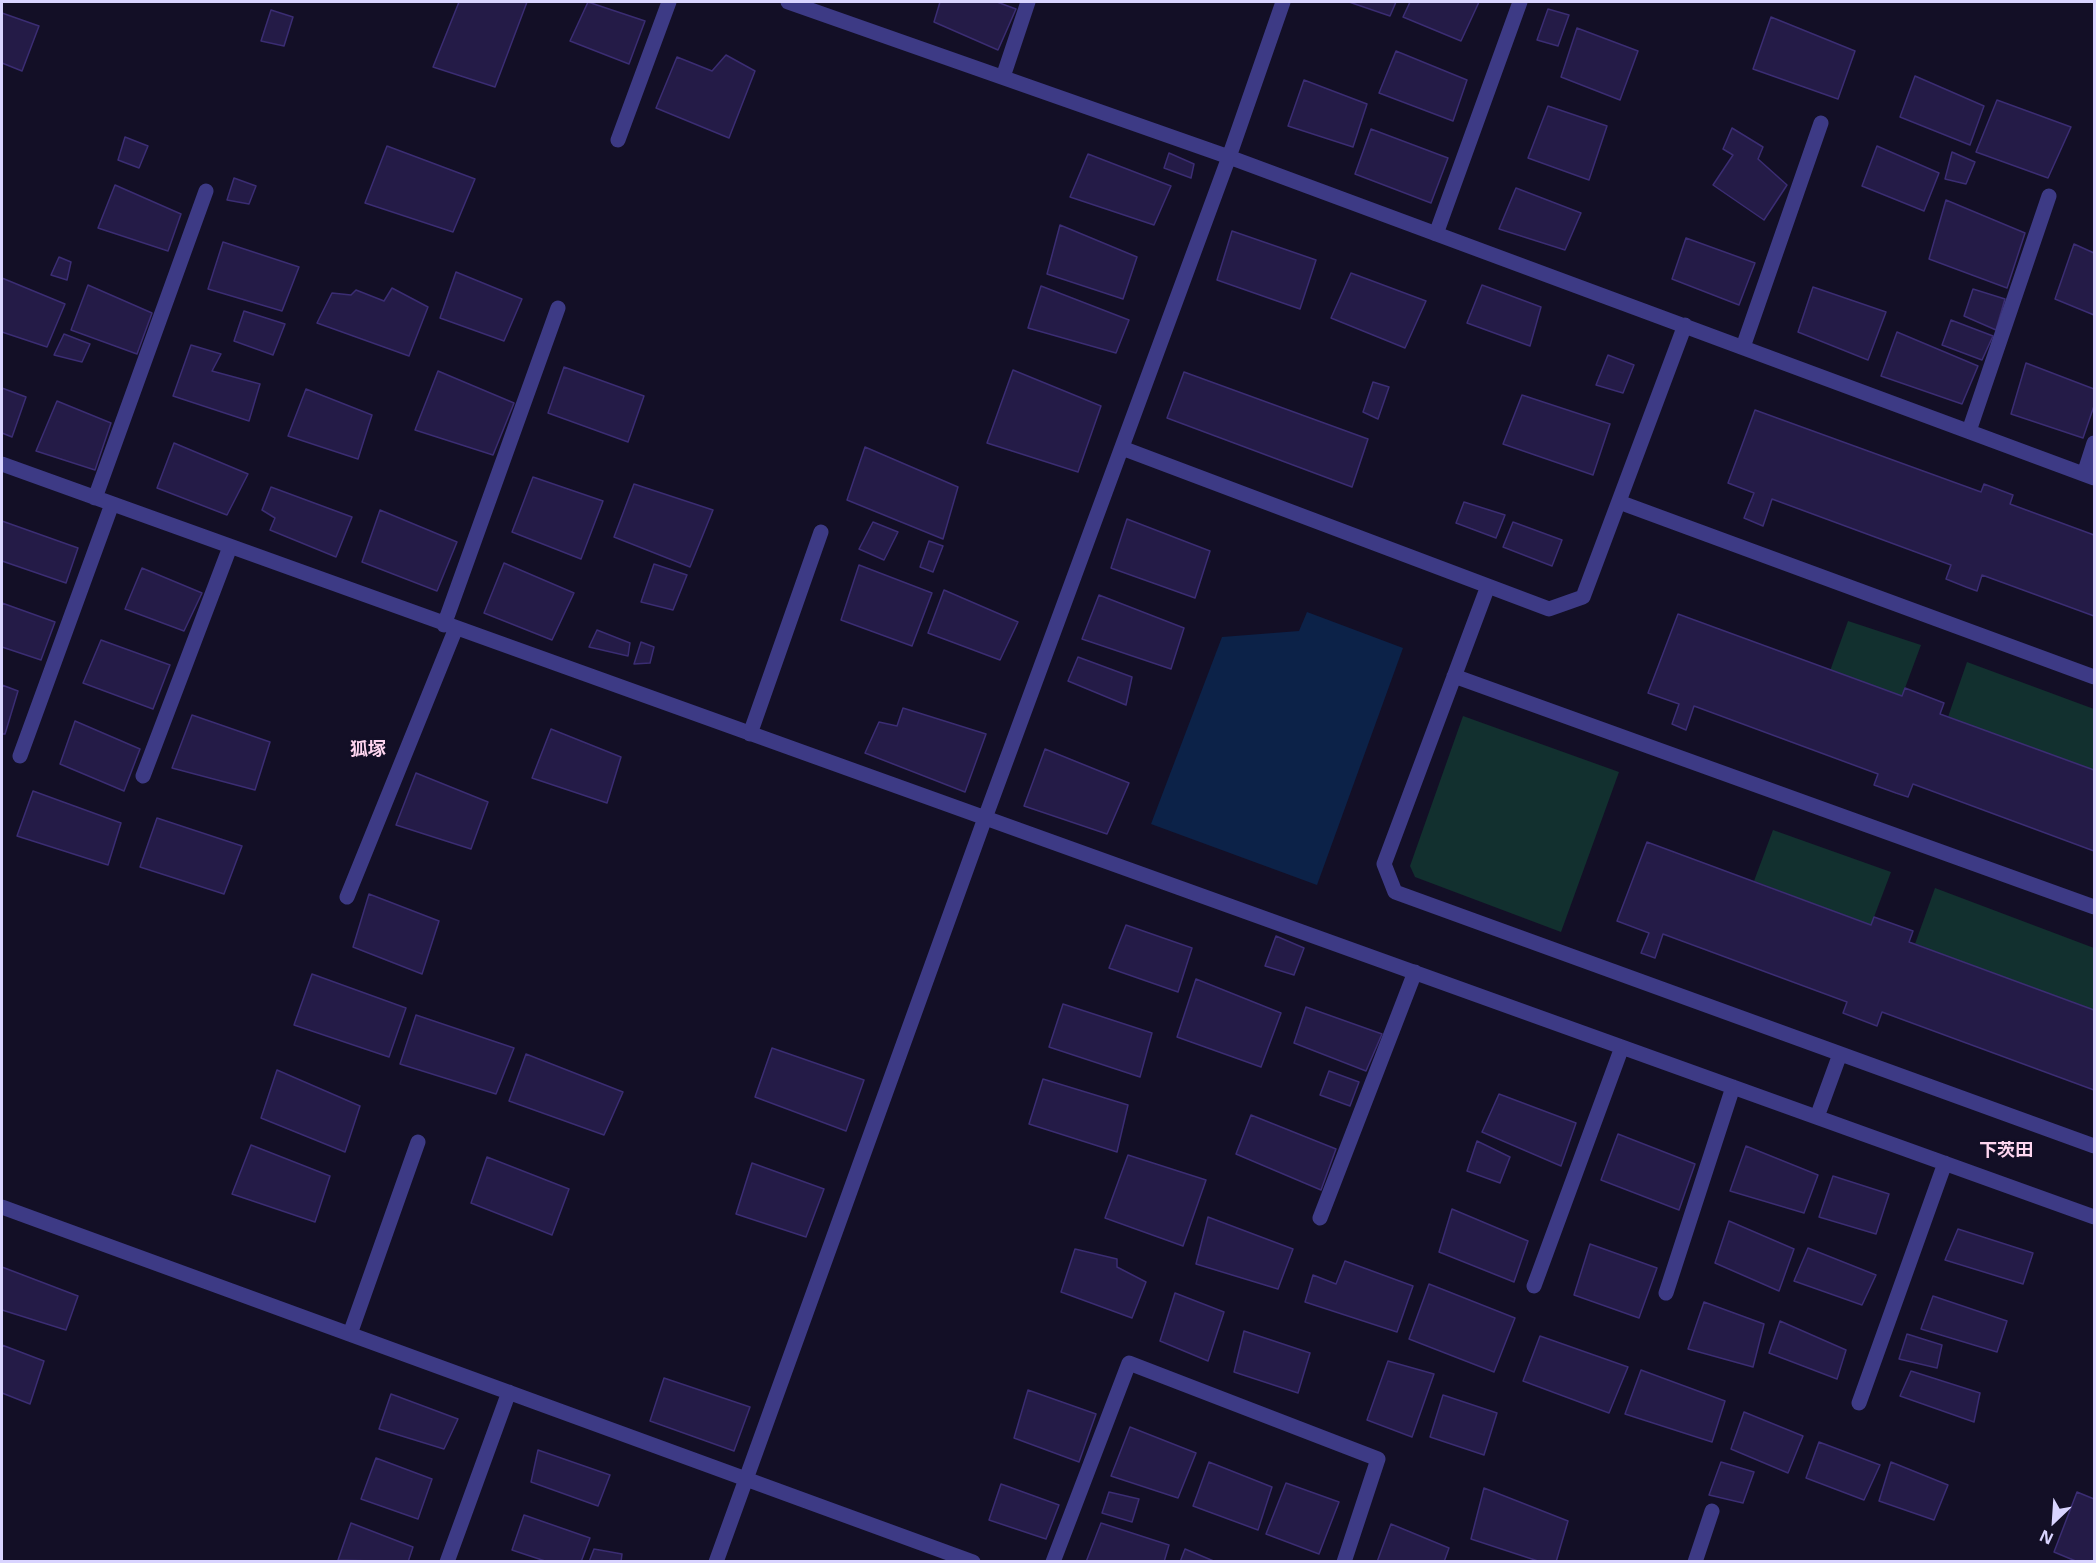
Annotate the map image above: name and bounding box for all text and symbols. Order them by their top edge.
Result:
district label: 狐塚 [350,739,386,761]
district label: 下茨田 [1979,1140,2033,1162]
north arrow [2024,1491,2084,1551]
text: N [2036,1525,2057,1550]

